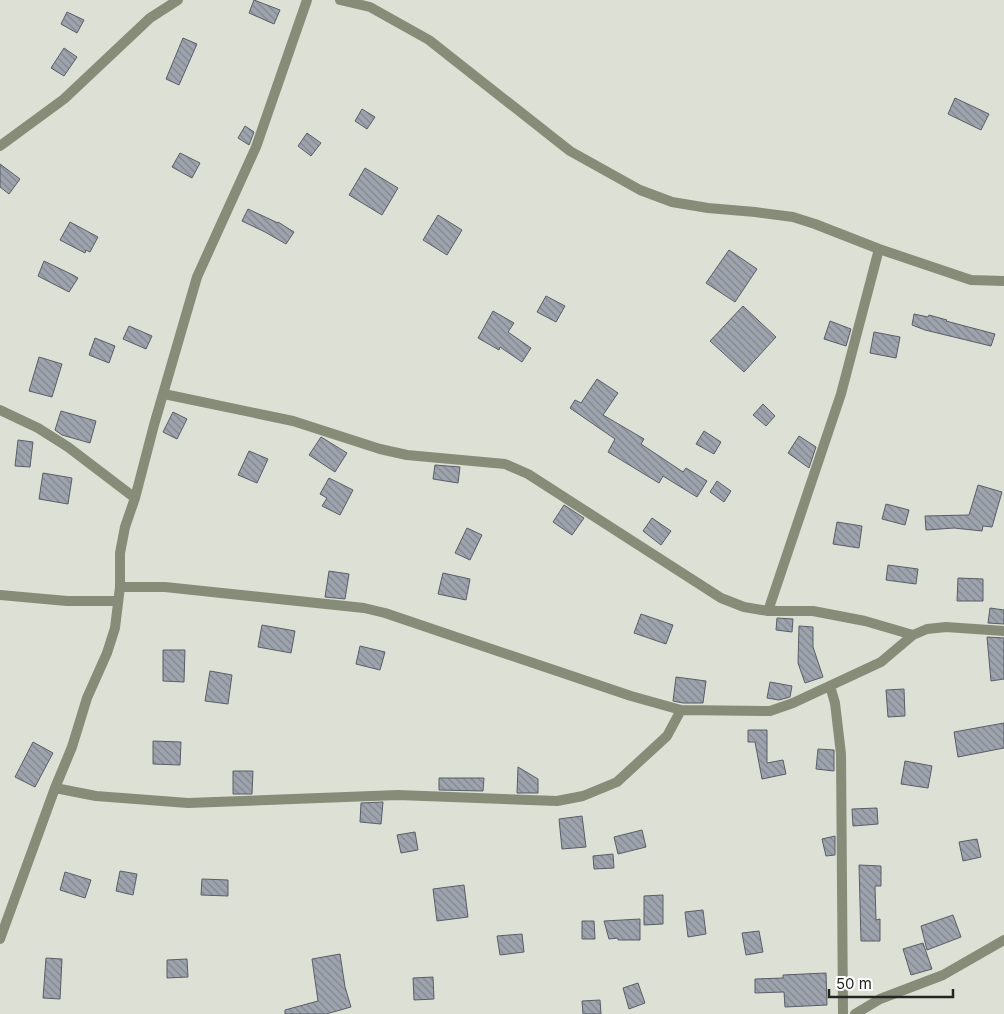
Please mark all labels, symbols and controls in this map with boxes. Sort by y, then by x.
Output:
scale bar [829,966,953,998]
text: 50 m [836,974,872,993]

